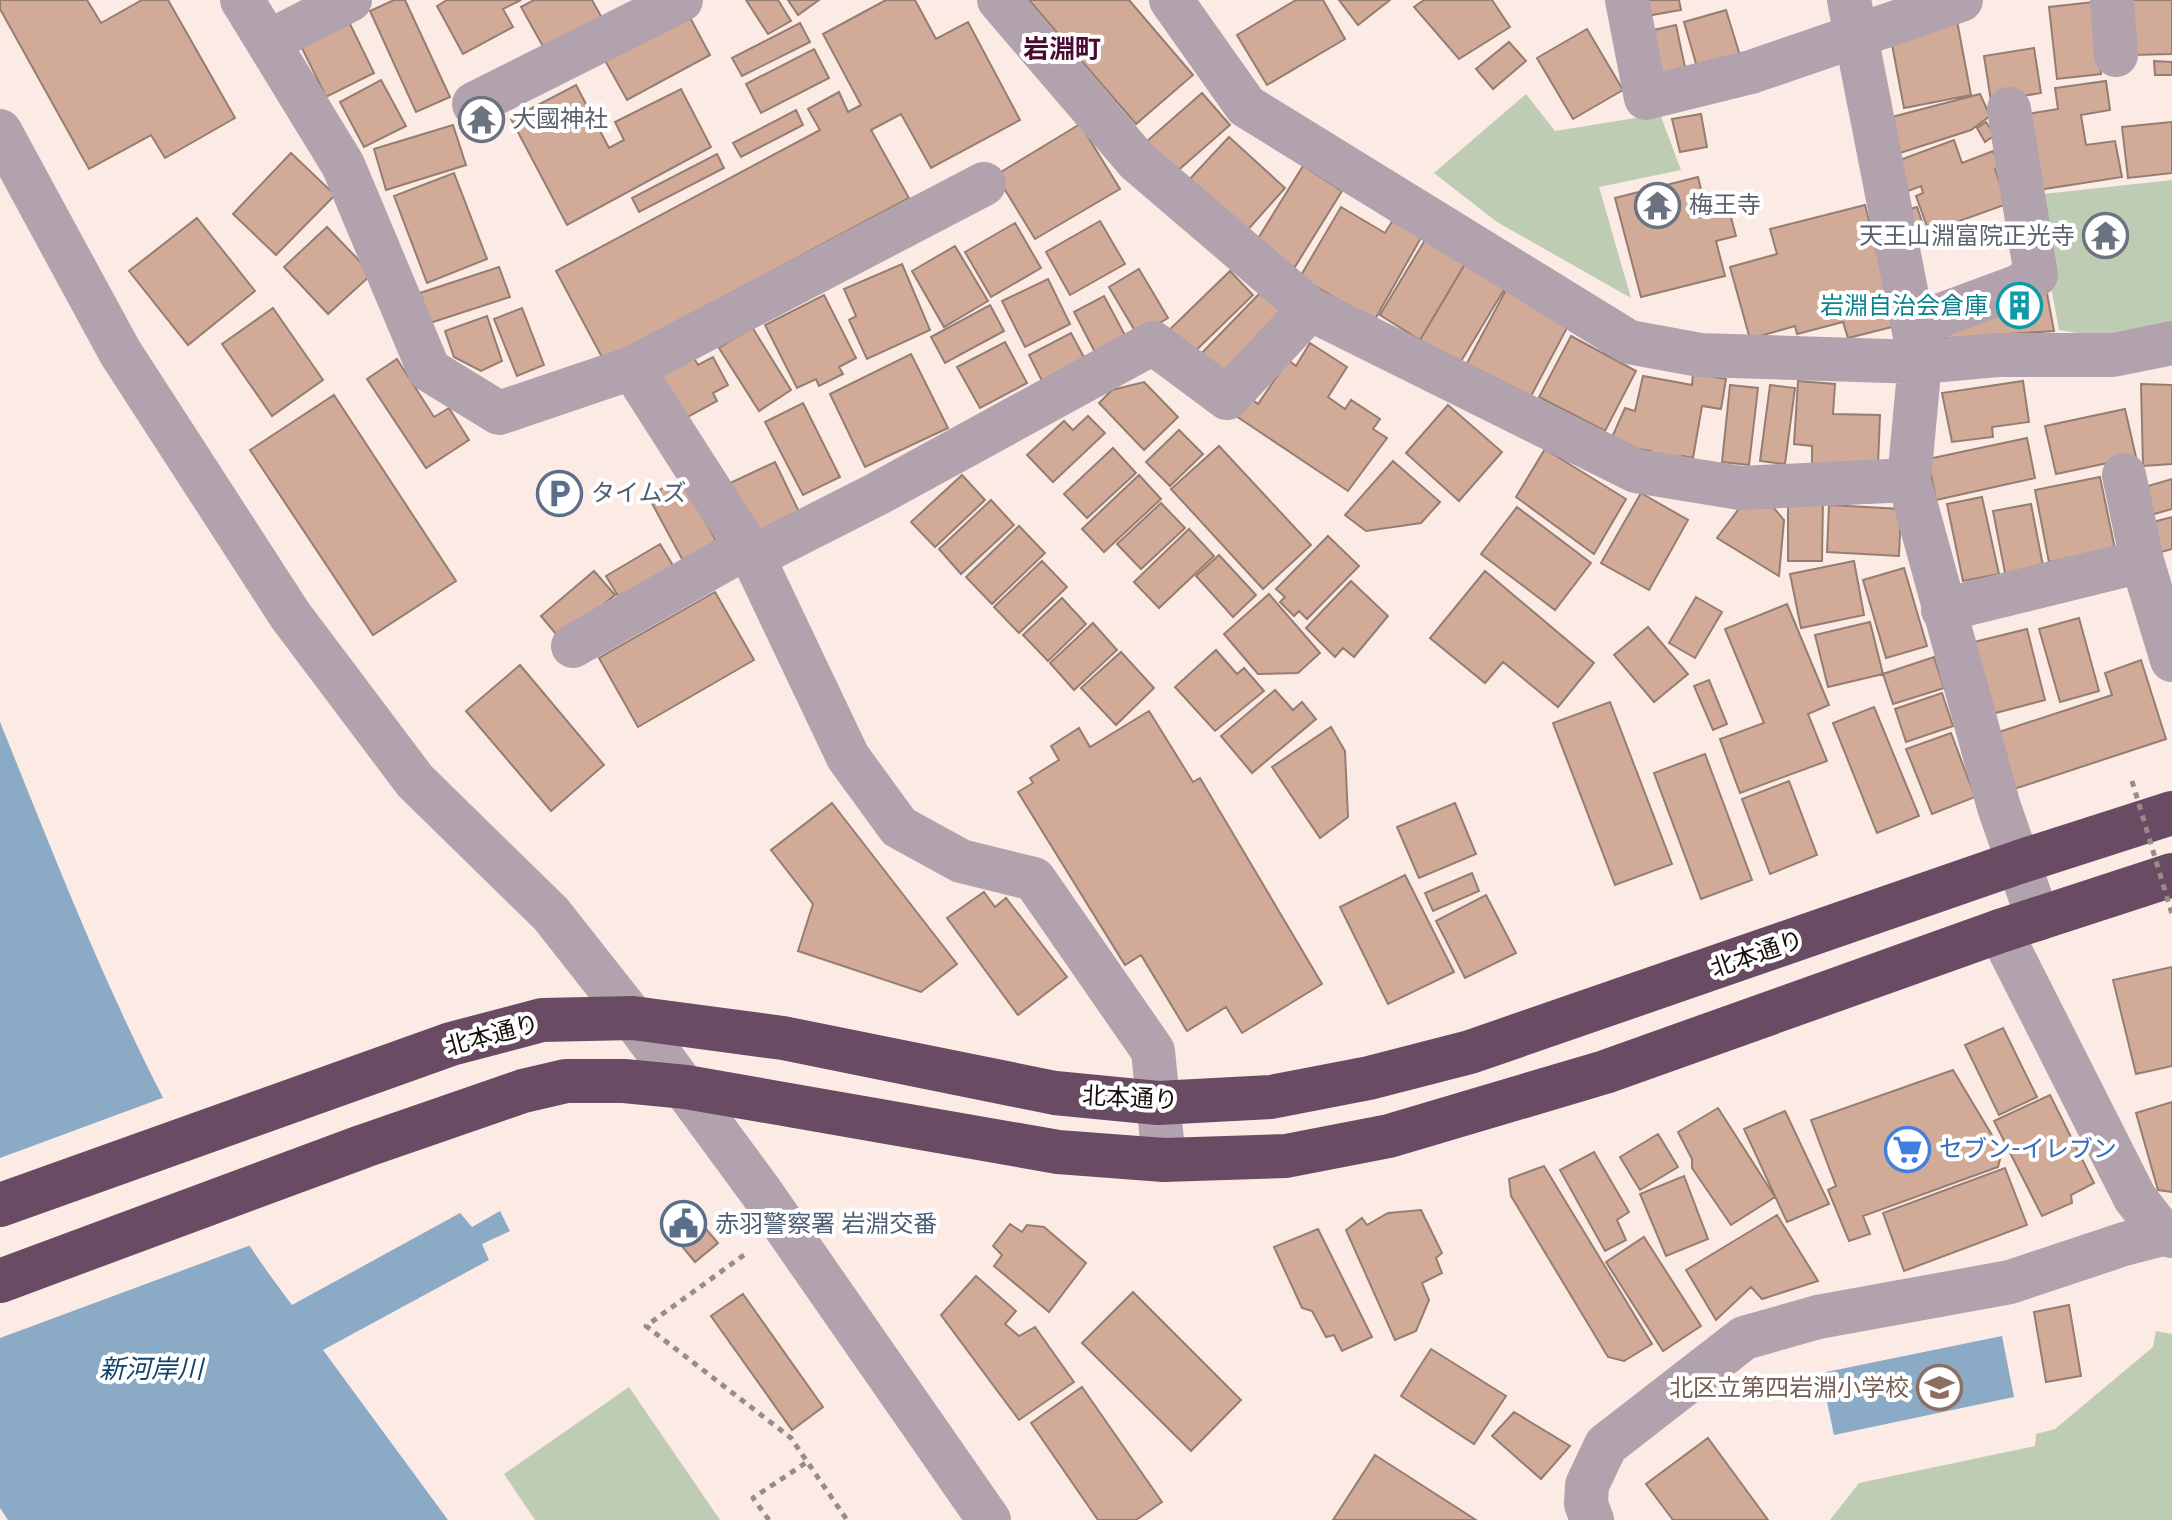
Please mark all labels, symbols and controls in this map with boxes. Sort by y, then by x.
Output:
district label: 岩淵町 [1023,34,1101,65]
temple icon: 大國神社 [457,95,505,143]
place label: 大國神社 [512,105,608,133]
temple icon: 梅王寺 [1634,181,1682,229]
place label: 梅王寺 [1689,191,1761,219]
temple icon: 天王山淵富院正光寺 [2082,212,2130,260]
place label: 天王山淵富院正光寺 [1859,222,2075,250]
building icon: 岩淵自治会倉庫 [1995,282,2043,330]
place label: 岩淵自治会倉庫 [1820,292,1988,320]
parking icon: タイムズ [536,469,584,517]
place label: タイムズ [591,479,687,507]
street label: 北本通り [1707,925,1807,983]
street label: 北本通り [442,1009,542,1061]
street label: 北本通り [1081,1082,1179,1114]
supermarket icon: セブン-イレブン [1884,1125,1932,1173]
place label: セブン-イレブン [1939,1135,2117,1163]
public building icon: 赤羽警察署 岩淵交番 [660,1200,708,1248]
place label: 赤羽警察署 岩淵交番 [715,1210,937,1238]
water label: 新河岸川 [99,1354,206,1385]
school or university icon: 北区立第四岩淵小学校 [1916,1364,1964,1412]
place label: 北区立第四岩淵小学校 [1669,1374,1909,1402]

